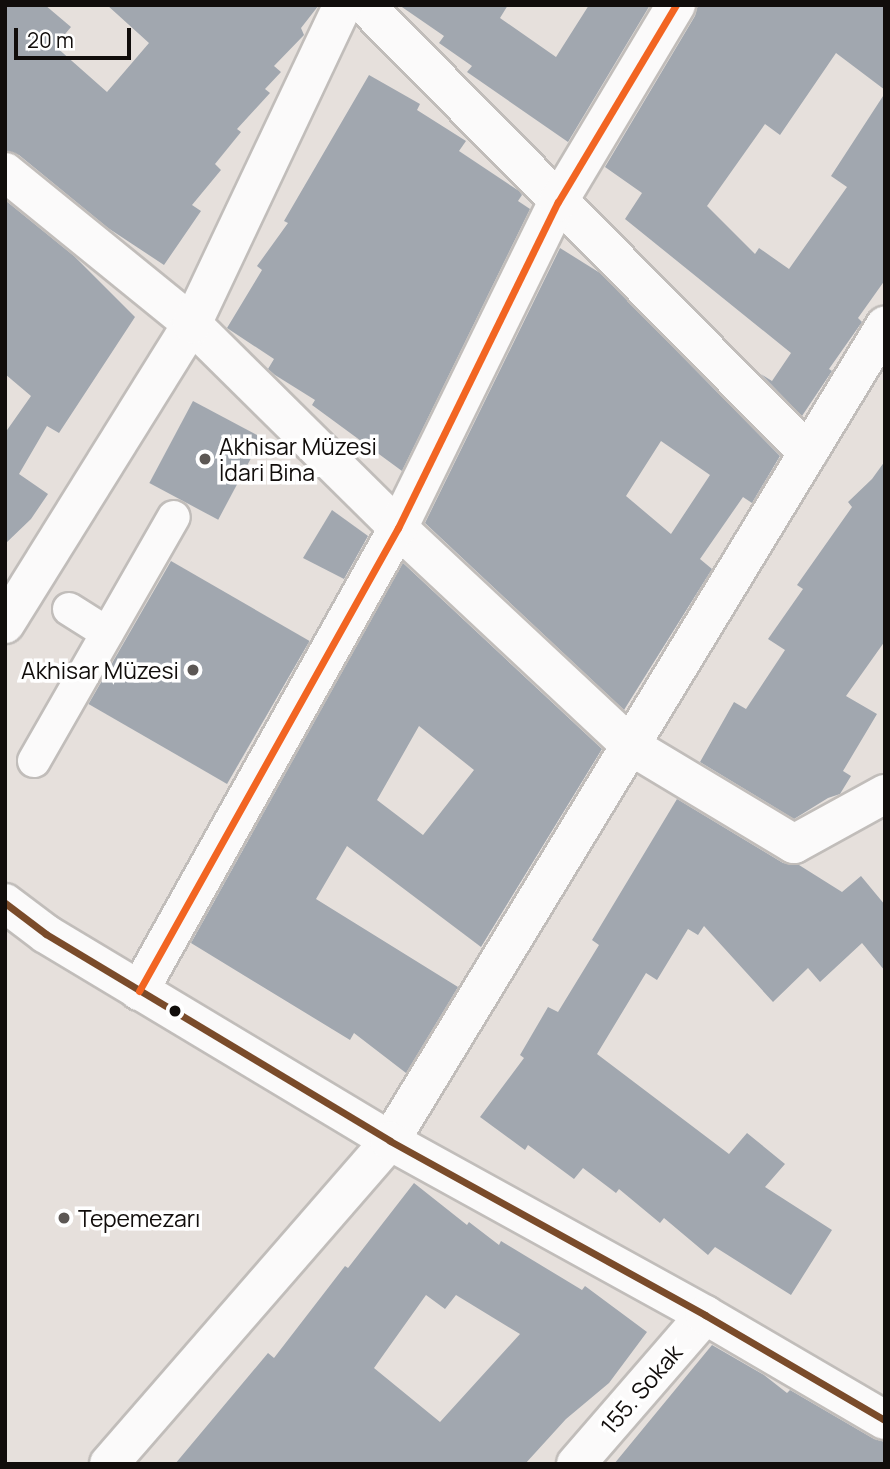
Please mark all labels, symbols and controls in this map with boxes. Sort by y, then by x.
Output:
scale bar [18,14,135,58]
text: 20 m [27,26,74,54]
place label: Akhisar Müzesi İdari Bina [219,432,377,486]
marker: Akhisar Müzesi İdari Bina [197,451,213,467]
place label: Akhisar Müzesi [21,656,179,684]
marker: Akhisar Müzesi [185,662,201,678]
unlabelled marker [168,1004,182,1018]
place label: Tepemezarı [78,1204,200,1232]
marker: Tepemezarı [56,1210,72,1226]
street label: 155. Sokak [595,1339,687,1439]

